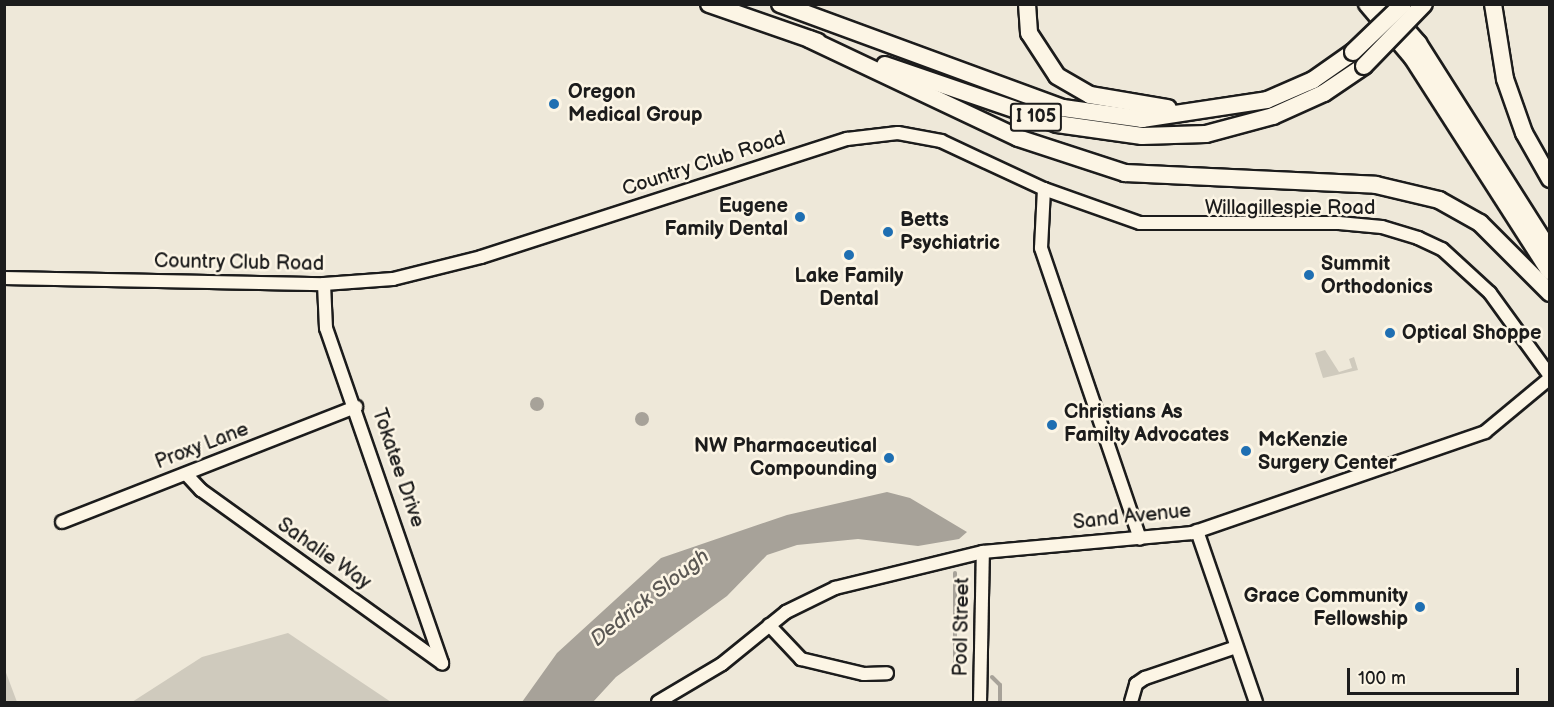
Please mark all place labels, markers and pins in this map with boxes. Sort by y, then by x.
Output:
place label: Oregon Medical Group [568,80,702,127]
marker: Oregon Medical Group [545,95,563,113]
place label: Eugene Family Dental [664,194,788,241]
place label: Betts Psychiatric [900,208,1000,255]
marker: Eugene Family Dental [793,210,807,224]
marker: Betts Psychiatric [881,225,895,239]
marker: Lake Family Dental [842,248,856,262]
place label: Summit Orthodonics [1321,252,1433,299]
place label: Lake Family Dental [795,264,903,311]
marker: Summit Orthodonics [1302,268,1316,282]
place label: Optical Shoppe [1402,321,1541,345]
marker: Optical Shoppe [1383,326,1397,340]
place label: Christians As Familty Advocates [1064,401,1230,448]
marker: Christians As Familty Advocates [1045,418,1059,432]
place label: McKenzie Surgery Center [1258,428,1397,475]
place label: NW Pharmaceutical Compounding [694,434,877,481]
marker: McKenzie Surgery Center [1239,444,1253,458]
marker: NW Pharmaceutical Compounding [882,451,896,465]
place label: Grace Community Fellowship [1244,584,1408,631]
marker: Grace Community Fellowship [1413,600,1427,614]

